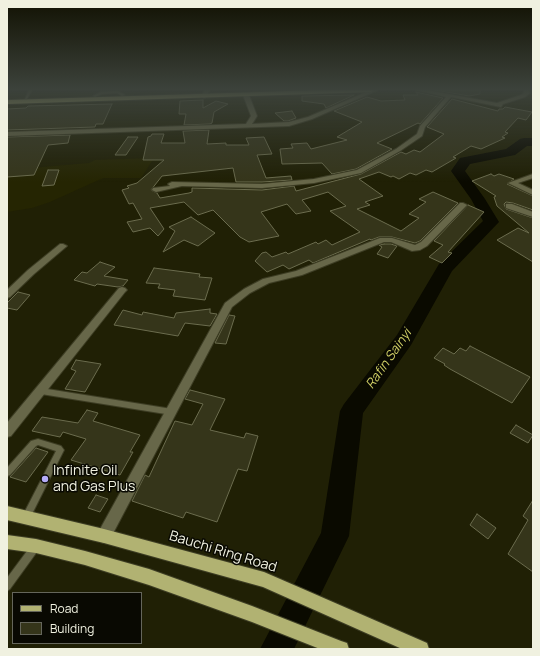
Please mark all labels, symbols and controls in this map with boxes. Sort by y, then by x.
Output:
water label: Rafin Sainyi [363,326,415,392]
place label: Infinite Oil and Gas Plus [53,463,135,496]
marker: Infinite Oil and Gas Plus [40,474,50,484]
street label: Bauchi Ring Road [167,528,279,576]
legend [12,592,142,644]
text: Road [50,600,78,617]
text: Building [50,620,94,637]

